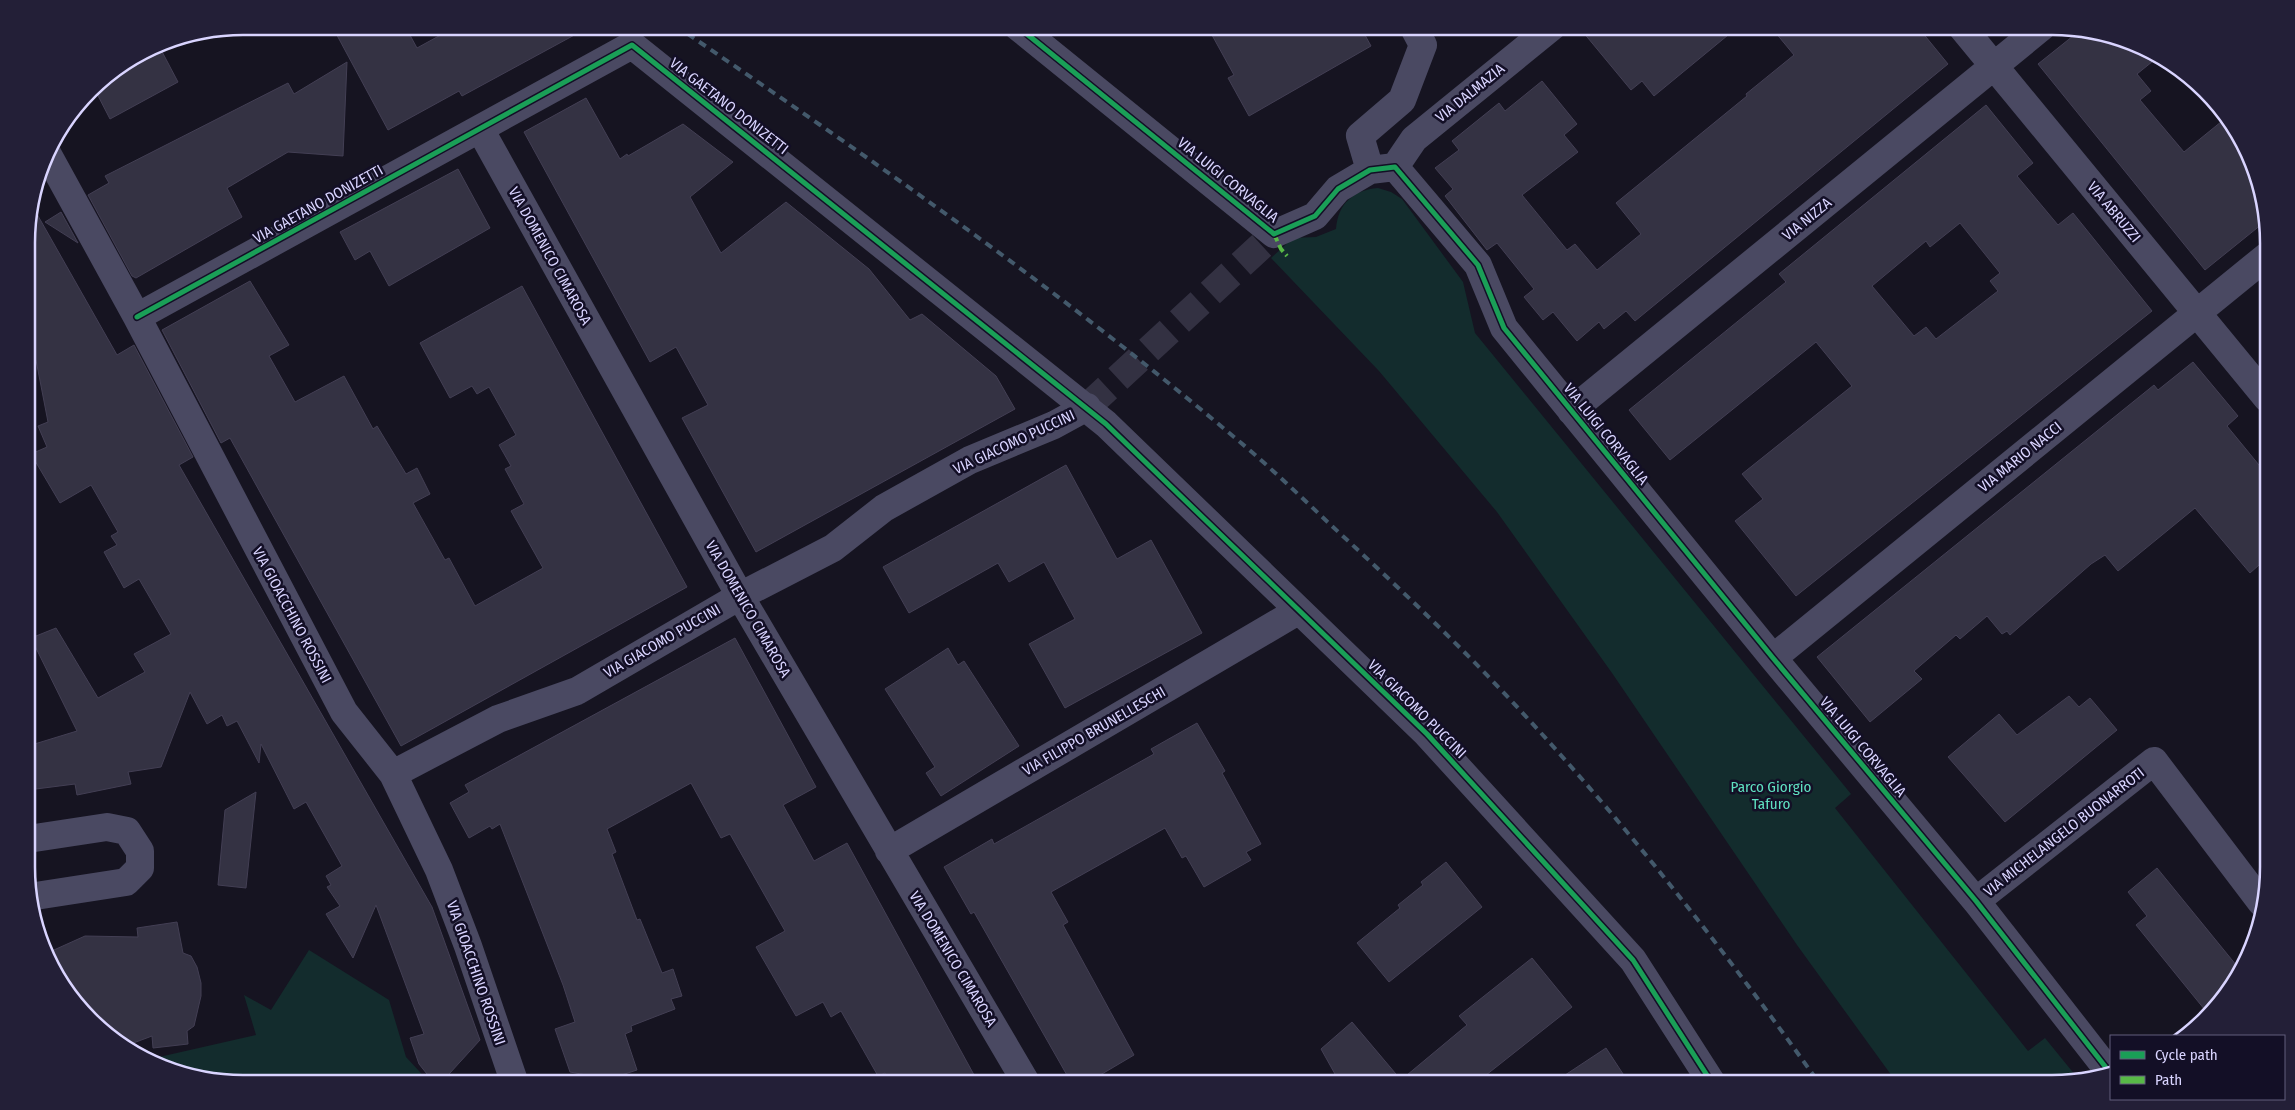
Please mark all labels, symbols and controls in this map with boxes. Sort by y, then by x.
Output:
street label: VIA GAETANO DONIZETTI [666,54,792,158]
street label: VIA DALMAZIA [1432,60,1508,126]
street label: VIA LUIGI CORVAGLIA [1174,134,1282,226]
street label: VIA GAETANO DONIZETTI [250,161,386,247]
street label: VIA ABRUZZI [2083,178,2145,246]
street label: VIA DOMENICO CIMAROSA [505,184,595,328]
street label: VIA NIZZA [1779,194,1835,244]
street label: VIA LUIGI CORVAGLIA [1560,380,1652,488]
street label: VIA GIACOMO PUCCINI [950,406,1078,478]
street label: VIA MARIO NACCI [1975,418,2065,496]
street label: VIA DOMENICO CIMAROSA [701,537,795,681]
street label: VIA GIOACCHINO ROSSINI [248,544,336,686]
street label: VIA GIACOMO PUCCINI [600,600,724,682]
street label: VIA GIACOMO PUCCINI [1364,656,1470,762]
street label: VIA FILIPPO BRUNELLESCHI [1019,683,1169,779]
street label: VIA LUIGI CORVAGLIA [1816,693,1910,801]
street label: VIA MICHELANGELO BUONARROTI [1980,764,2148,900]
park label: Parco Giorgio Tafuro [1731,778,1812,813]
street label: VIA DOMENICO CIMAROSA [905,888,1001,1030]
street label: VIA GIOACCHINO ROSSINI [443,898,509,1048]
legend [2110,1035,2285,1100]
text: Cycle path [2155,1046,2218,1064]
text: Path [2155,1071,2182,1089]

